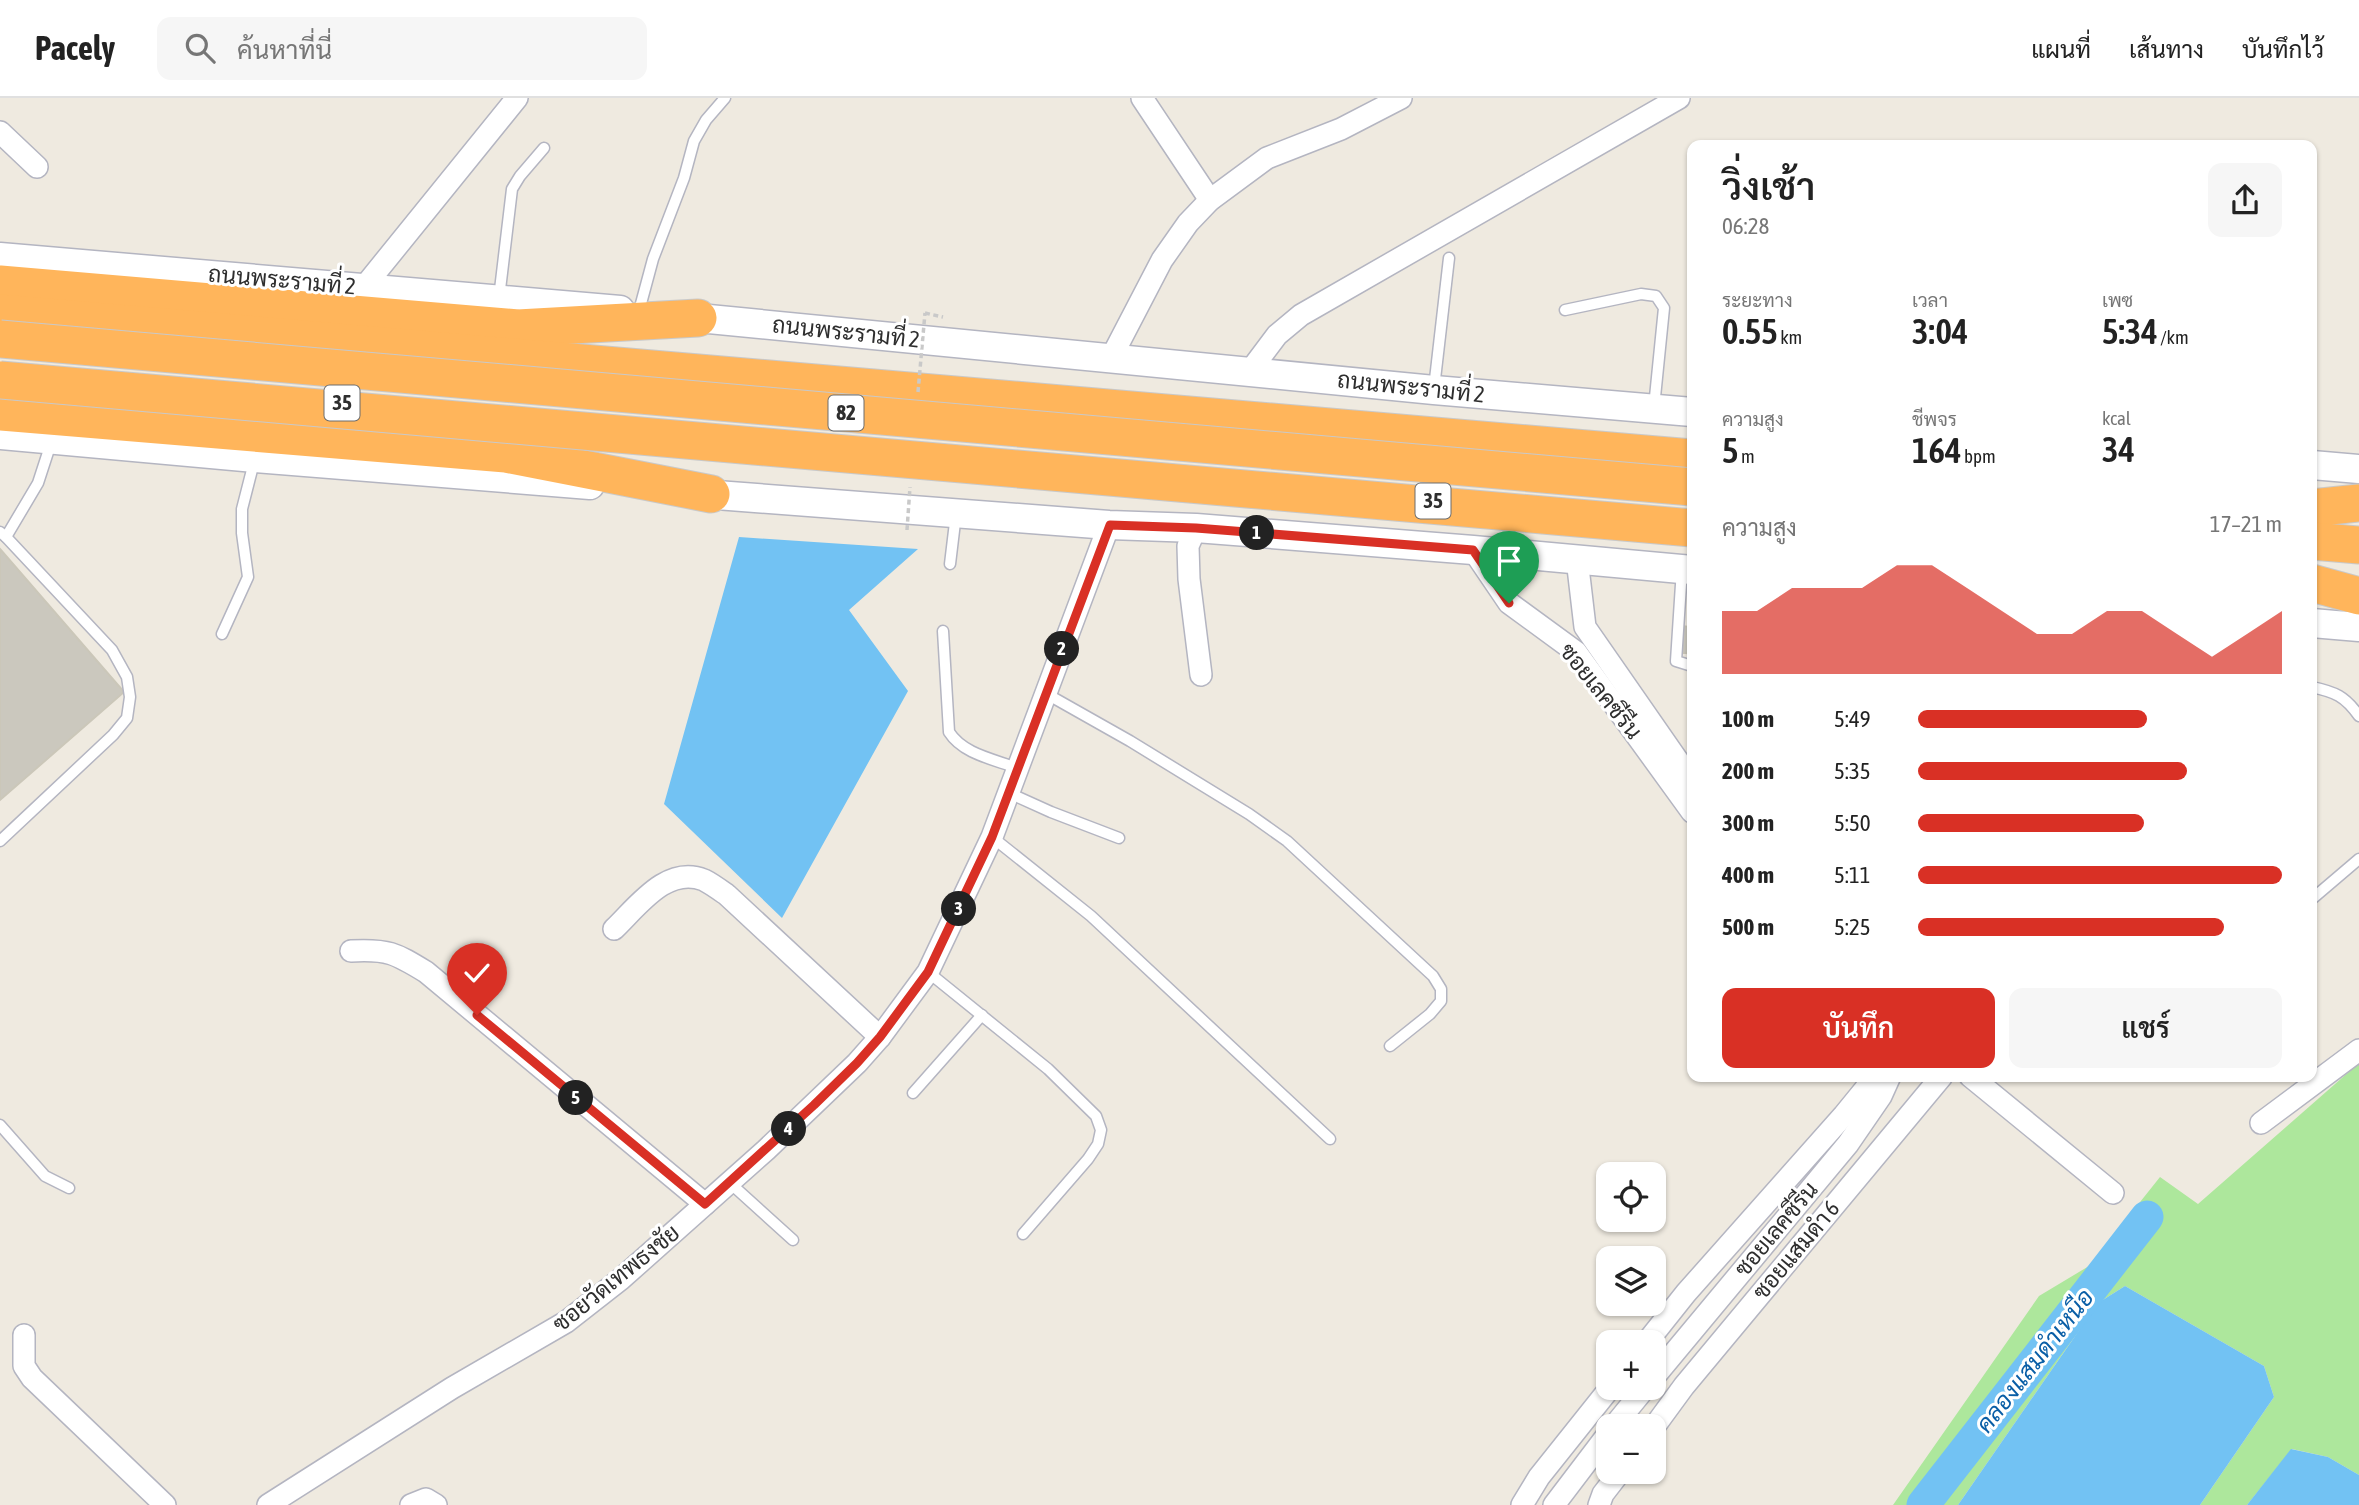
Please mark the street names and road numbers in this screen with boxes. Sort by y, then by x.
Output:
street label: ถนนพระรามที่ 2 [207,253,358,299]
street label: ถนนพระรามที่ 2 [771,303,922,353]
street label: ถนนพระรามที่ 2 [1336,358,1487,408]
road number: 35 [324,386,360,420]
road number: 82 [828,396,864,430]
road number: 35 [1416,484,1450,518]
street label: ซอยเลคซีรีน [1555,637,1649,744]
street label: ซอยเลคซีรีน [1728,1175,1823,1281]
street label: ซอยแสมดำ 6 [1747,1195,1845,1304]
street label: ซอยวัดเทพธงชัย [547,1218,684,1337]

